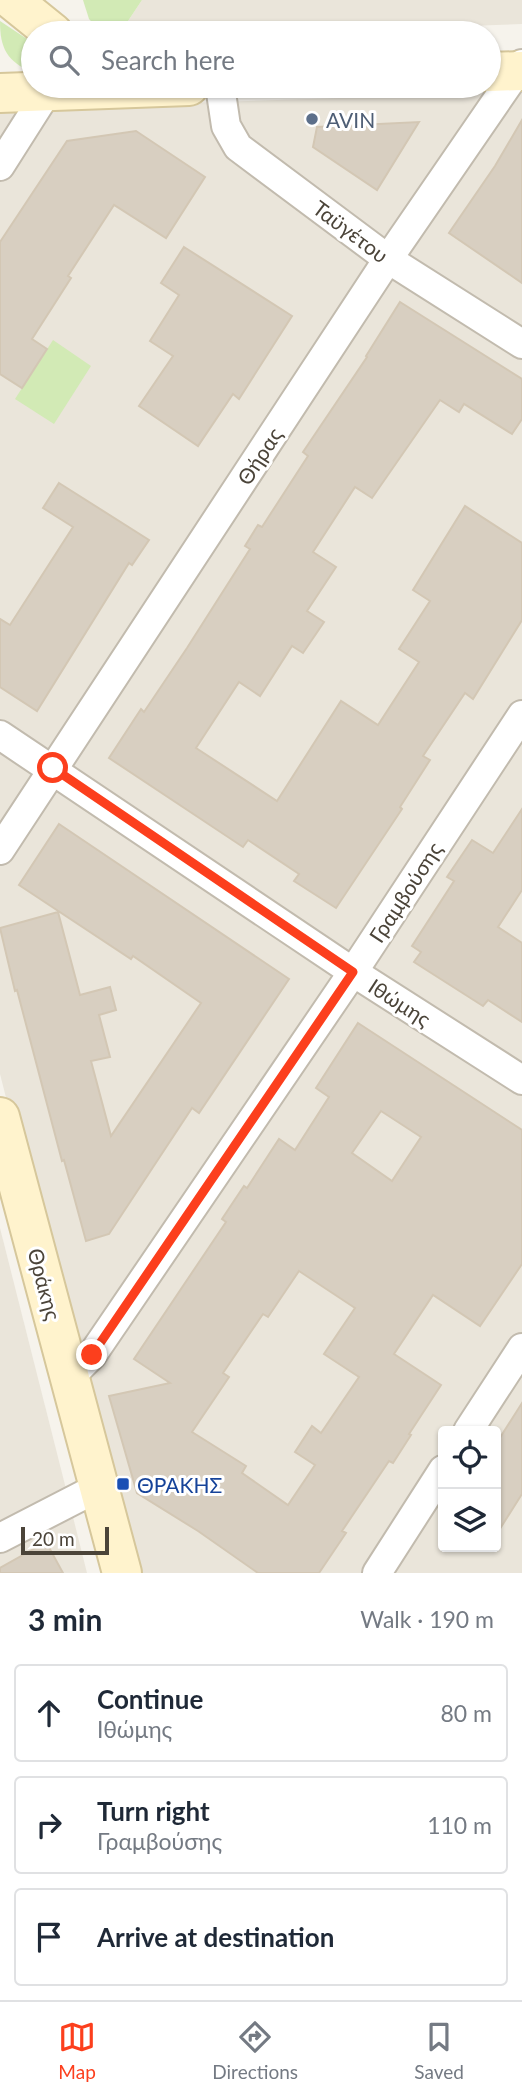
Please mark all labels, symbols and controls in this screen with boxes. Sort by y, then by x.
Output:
search box [21,21,501,98]
icon: search [45,41,83,79]
text: Search here [101,44,235,76]
place label: AVIN [326,107,375,132]
marker: AVIN [304,111,320,127]
street label: Ταϋγέτου [309,195,393,267]
street label: Θήρας [231,423,287,489]
route start [37,752,68,783]
street label: Γραμβούσης [363,837,447,947]
street label: Ιθώμης [364,973,436,1031]
street label: Θράκης [23,1245,67,1323]
route end [76,1339,107,1370]
map controls [438,1426,501,1552]
button: locate [438,1426,501,1489]
place label: ΘΡΑΚΗΣ [137,1472,222,1497]
marker: ΘΡΑΚΗΣ [115,1476,131,1492]
button: layers [438,1489,501,1552]
scale bar [21,1524,108,1556]
text: 20 m [32,1527,75,1550]
text: 3 min [28,1601,102,1637]
text: Walk · 190 m [360,1605,494,1633]
text: Continue [97,1683,203,1715]
icon: ahead [30,1694,68,1732]
text: 80 m [441,1699,492,1727]
text: Ιθώμης [97,1715,172,1743]
text: Turn right [97,1795,210,1827]
icon: right [30,1806,68,1844]
text: 110 m [427,1811,492,1839]
text: Γραμβούσης [97,1827,222,1855]
icon: arrive [30,1918,68,1956]
text: Arrive at destination [97,1921,334,1953]
tab: Map [58,2018,96,2083]
tab: Directions [212,2018,298,2083]
tab: Saved [414,2018,464,2083]

